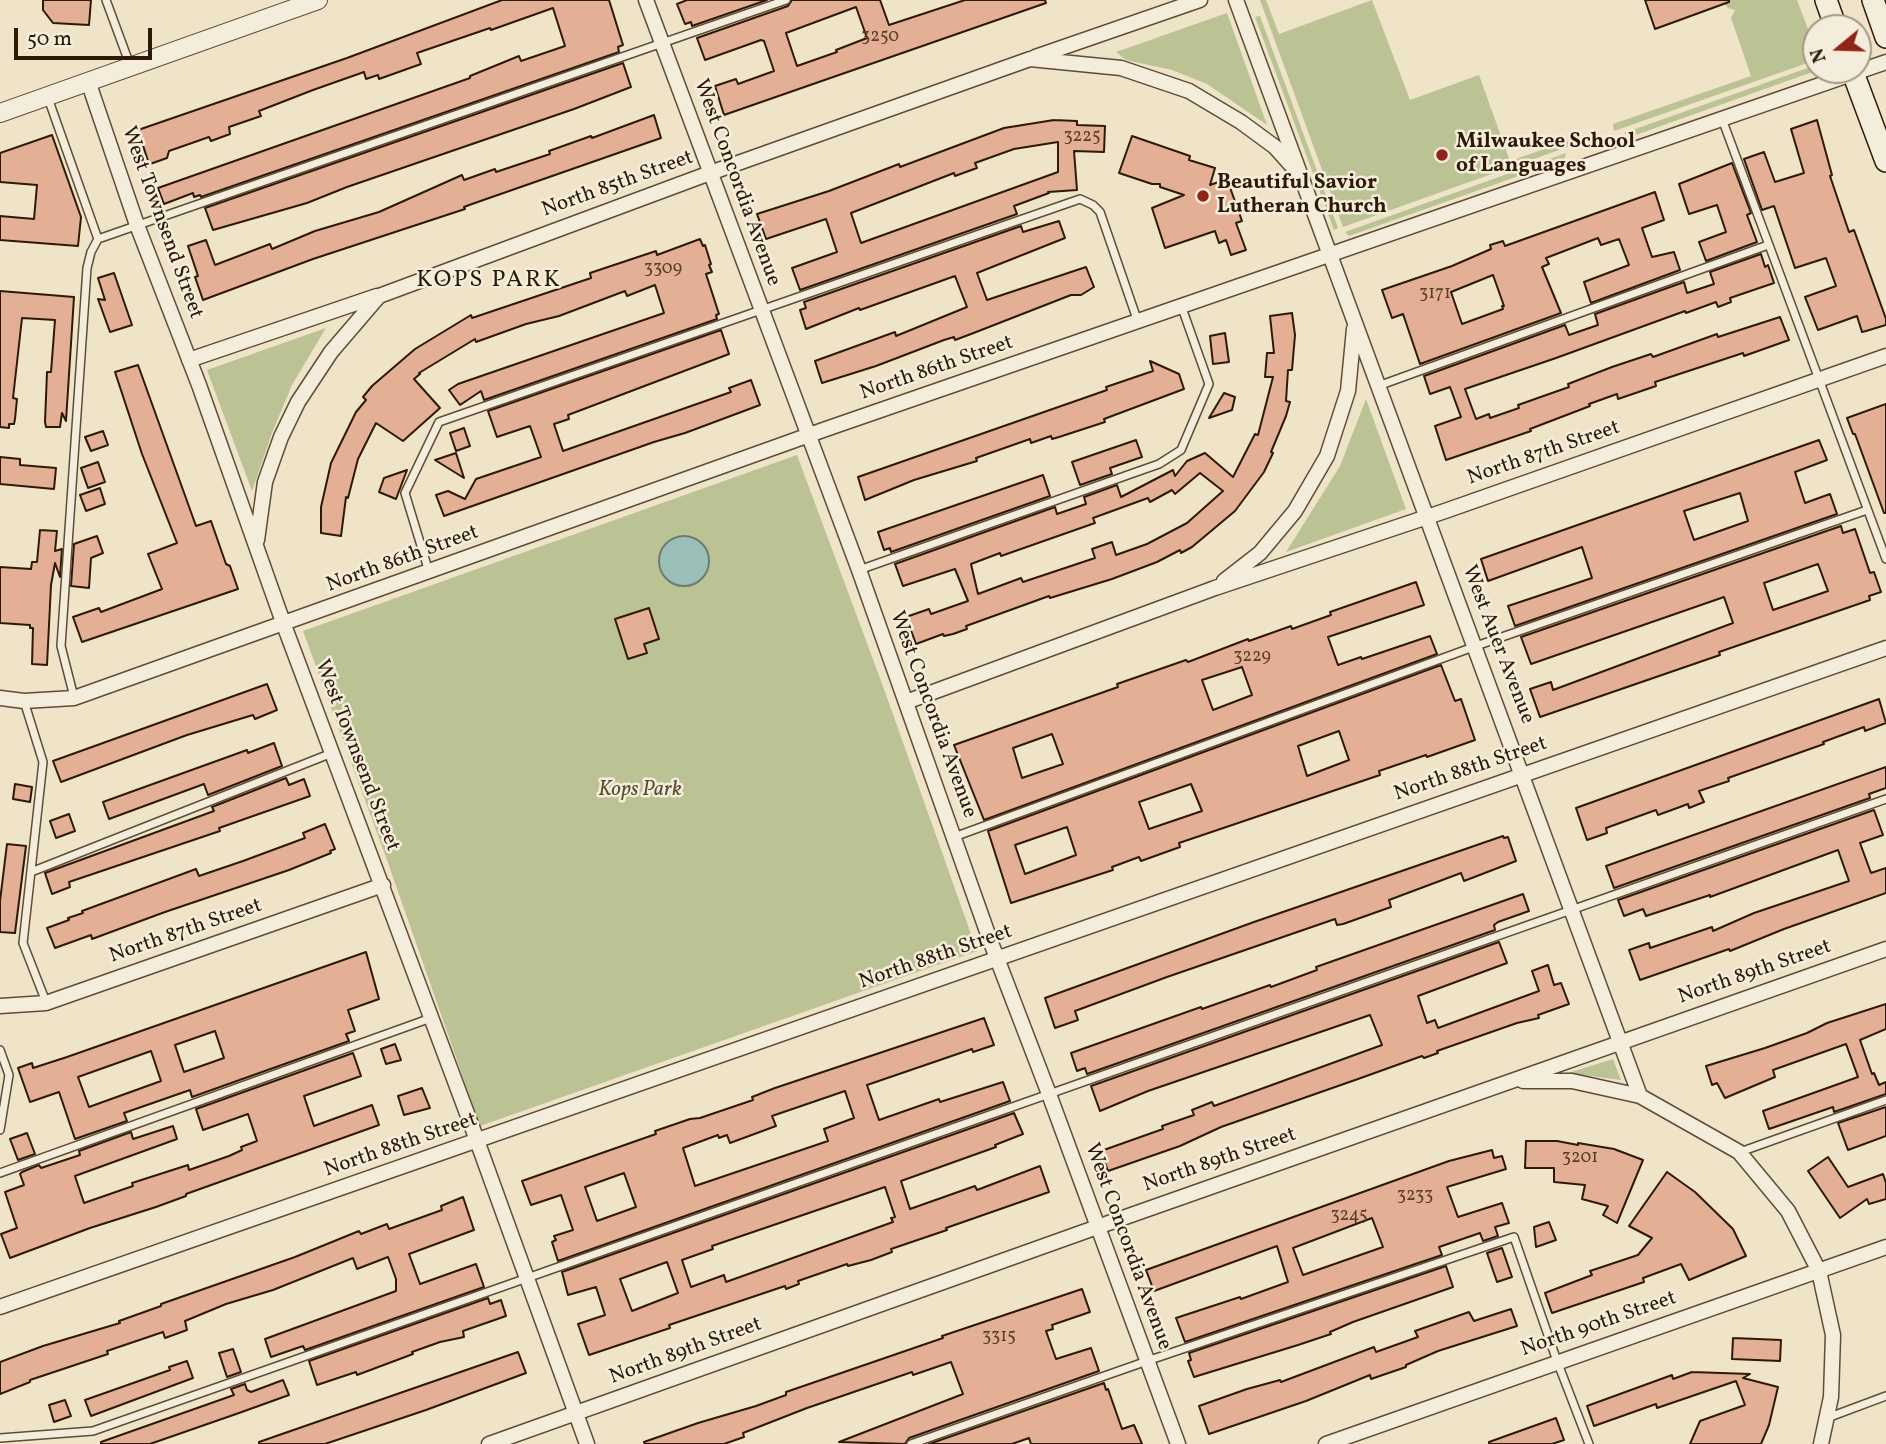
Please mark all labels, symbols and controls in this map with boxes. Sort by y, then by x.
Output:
scale bar [18,14,156,58]
north arrow [1802,14,1872,84]
text: 50 m [27,25,72,54]
house number: 3250 [861,27,899,49]
text: N [1805,44,1834,66]
street label: West Concordia Avenue [687,76,785,290]
street label: West Townsend Street [114,123,208,323]
house number: 3225 [1063,127,1101,149]
place label: Milwaukee School of Languages [1456,130,1635,180]
street label: North 85th Street [539,146,697,224]
marker: Milwaukee School of Languages [1434,147,1450,163]
place label: Beautiful Savior Lutheran Church [1217,171,1387,221]
marker: Beautiful Savior Lutheran Church [1195,188,1211,204]
house number: 3309 [644,259,682,281]
district label: KOPS PARK [417,268,561,296]
house number: 3171 [1419,284,1451,306]
street label: North 86th Street [857,331,1017,407]
street label: North 87th Street [1464,416,1624,492]
street label: North 86th Street [323,521,483,599]
street label: West Auer Avenue [1455,562,1539,728]
street label: West Concordia Avenue [883,608,981,822]
house number: 3229 [1233,647,1271,669]
street label: West Townsend Street [308,657,404,855]
street label: North 88th Street [1391,732,1551,808]
park label: Kops Park [598,778,682,804]
street label: North 87th Street [106,894,266,970]
street label: North 88th Street [856,920,1016,996]
street label: North 89th Street [1675,935,1835,1011]
street label: North 88th Street [321,1108,481,1184]
street label: North 89th Street [1140,1123,1300,1199]
street label: West Concordia Avenue [1078,1140,1176,1354]
house number: 3201 [1562,1148,1598,1170]
house number: 3233 [1397,1186,1433,1208]
house number: 3245 [1330,1206,1368,1228]
street label: North 90th Street [1518,1287,1680,1363]
street label: North 89th Street [606,1313,766,1391]
house number: 3315 [982,1327,1016,1349]

